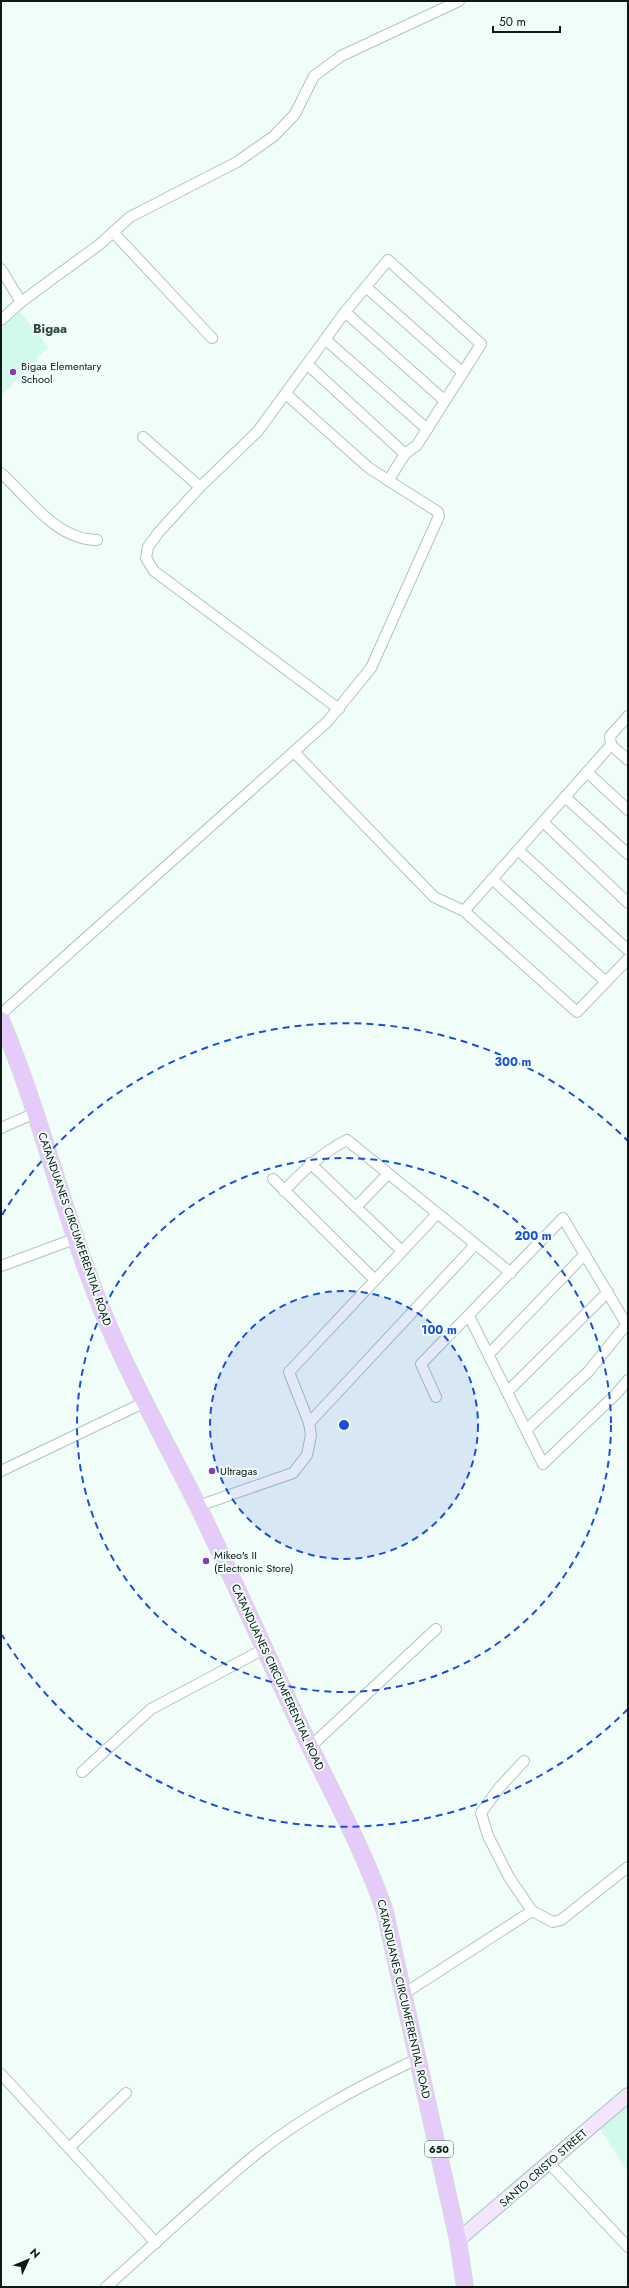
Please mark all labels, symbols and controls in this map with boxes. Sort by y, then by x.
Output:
scale bar [493,8,560,34]
text: 50 m [499,13,526,31]
district label: Bigaa [33,319,67,338]
place label: Bigaa Elementary School [21,358,101,387]
marker: Bigaa Elementary School [8,367,18,377]
text: 300 m [495,1053,532,1071]
street label: CATANDUANES CIRCUMFERENTIAL ROAD [34,1130,116,1328]
text: 200 m [514,1227,552,1245]
text: 100 m [421,1321,457,1339]
centre of rings [337,1418,351,1432]
place label: Ultragas [220,1463,258,1479]
marker: Ultragas [207,1466,217,1476]
place label: Mikeo's II (Electronic Store) [214,1547,294,1576]
marker: Mikeo's II (Electronic Store) [201,1556,211,1566]
street label: CATANDUANES CIRCUMFERENTIAL ROAD [228,1581,329,1773]
street label: CATANDUANES CIRCUMFERENTIAL ROAD [373,1898,435,2101]
street label: SANTO CRISTO STREET [496,2125,590,2211]
road number: 650 [425,2141,453,2157]
north arrow [8,2240,48,2280]
text: N [26,2244,44,2262]

